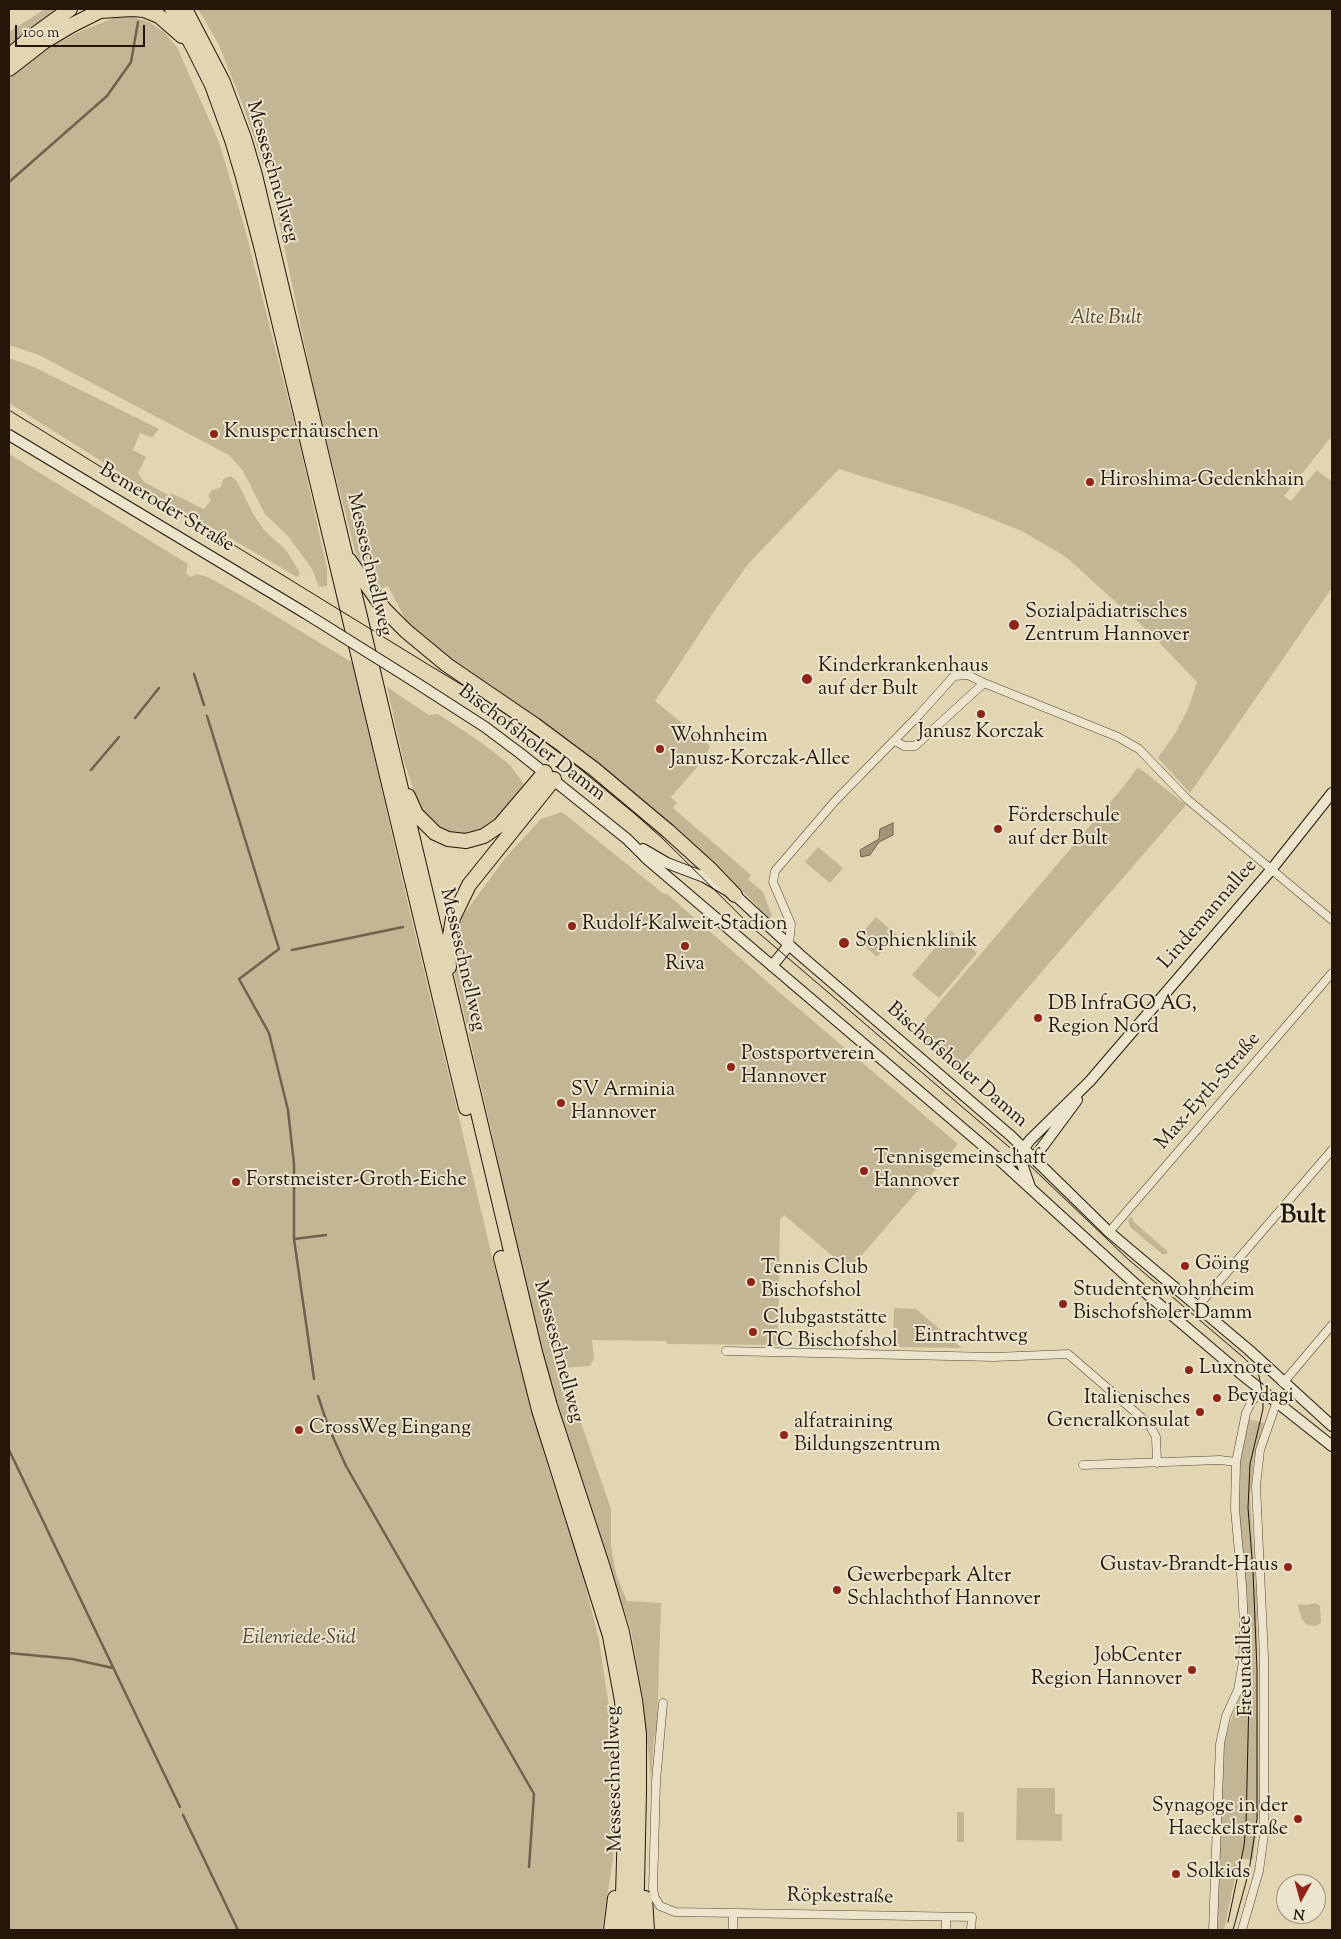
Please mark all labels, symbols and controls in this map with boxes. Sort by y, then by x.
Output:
scale bar [18,15,148,47]
text: 100 m [23,23,59,44]
street label: Messeschnellweg [239,98,303,246]
park label: Alte Bult [1070,308,1142,332]
place label: Knusperhäuschen [224,422,379,446]
marker: Knusperhäuschen [208,428,220,440]
street label: Bemeroder Straße [94,459,238,559]
place label: Hiroshima-Gedenkhain [1100,470,1305,494]
marker: Hiroshima-Gedenkhain [1084,476,1096,488]
street label: Messeschnellweg [340,491,396,639]
place label: Sozialpädiatrisches Zentrum Hannover [1025,602,1189,649]
marker: Sozialpädiatrisches Zentrum Hannover [1007,618,1021,632]
place label: Kinderkrankenhaus auf der Bult [818,656,988,703]
marker: Kinderkrankenhaus auf der Bult [800,672,814,686]
street label: Bischofsholer Damm [452,680,610,808]
marker: Janusz Korczak [975,708,987,720]
place label: Janusz Korczak [918,722,1044,746]
place label: Wohnheim Janusz-Korczak-Allee [670,726,850,773]
marker: Wohnheim Janusz-Korczak-Allee [654,743,666,755]
place label: Förderschule auf der Bult [1008,806,1120,853]
marker: Förderschule auf der Bult [992,823,1004,835]
street label: Lindemannallee [1155,855,1263,975]
street label: Messeschnellweg [433,886,489,1034]
place label: Rudolf-Kalweit-Stadion [582,914,787,938]
marker: Rudolf-Kalweit-Stadion [566,920,578,932]
place label: Sophienklinik [855,931,978,955]
marker: Sophienklinik [837,936,851,950]
marker: Riva [679,940,691,952]
place label: Riva [665,954,705,978]
place label: DB InfraGO AG, Region Nord [1048,994,1197,1041]
street label: Bischofsholer Damm [880,998,1032,1134]
marker: DB InfraGO AG, Region Nord [1032,1012,1044,1024]
street label: Max-Eyth-Straße [1151,1028,1267,1156]
place label: Postsportverein Hannover [741,1044,875,1091]
marker: Postsportverein Hannover [725,1061,737,1073]
place label: SV Arminia Hannover [571,1080,675,1127]
marker: SV Arminia Hannover [555,1097,567,1109]
place label: Tennisgemeinschaft Hannover [874,1148,1046,1195]
marker: Tennisgemeinschaft Hannover [858,1165,870,1177]
place label: Forstmeister-Groth-Eiche [246,1170,467,1194]
marker: Forstmeister-Groth-Eiche [230,1176,242,1188]
district label: Bult [1280,1203,1326,1233]
place label: Göing [1195,1254,1249,1278]
place label: Tennis Club Bischofshol [761,1258,868,1305]
marker: Göing [1179,1260,1191,1272]
marker: Tennis Club Bischofshol [745,1276,757,1288]
street label: Messeschnellweg [526,1278,588,1426]
place label: Studentenwohnheim Bischofsholer Damm [1073,1280,1255,1327]
marker: Studentenwohnheim Bischofsholer Damm [1057,1298,1069,1310]
place label: Clubgaststätte TC Bischofshol [763,1308,898,1355]
marker: Clubgaststätte TC Bischofshol [747,1326,759,1338]
street label: Eintrachtweg [914,1326,1028,1350]
place label: Luxnote [1199,1358,1272,1382]
marker: Luxnote [1183,1364,1195,1376]
place label: Beydagi [1227,1386,1294,1410]
place label: Italienisches Generalkonsulat [1047,1388,1190,1435]
marker: Beydagi [1211,1392,1223,1404]
marker: Italienisches Generalkonsulat [1194,1406,1206,1418]
place label: alfatraining Bildungszentrum [794,1412,940,1459]
place label: CrossWeg Eingang [309,1418,471,1442]
marker: CrossWeg Eingang [293,1424,305,1436]
marker: alfatraining Bildungszentrum [778,1429,790,1441]
place label: Gustav-Brandt-Haus [1100,1555,1278,1579]
marker: Gustav-Brandt-Haus [1282,1561,1294,1573]
place label: Gewerbepark Alter Schlachthof Hannover [847,1566,1041,1613]
marker: Gewerbepark Alter Schlachthof Hannover [831,1584,843,1596]
street label: Freundallee [1234,1615,1260,1717]
park label: Eilenriede-Süd [242,1628,356,1652]
place label: JobCenter Region Hannover [1031,1646,1182,1693]
marker: JobCenter Region Hannover [1186,1664,1198,1676]
street label: Messeschnellweg [603,1706,629,1852]
place label: Synagoge in der Haeckelstraße [1152,1796,1288,1843]
marker: Synagoge in der Haeckelstraße [1292,1813,1304,1825]
place label: Solkids [1186,1862,1250,1886]
marker: Solkids [1170,1868,1182,1880]
north arrow [1276,1874,1326,1924]
street label: Röpkestraße [786,1885,894,1911]
text: N [1293,1902,1306,1924]

